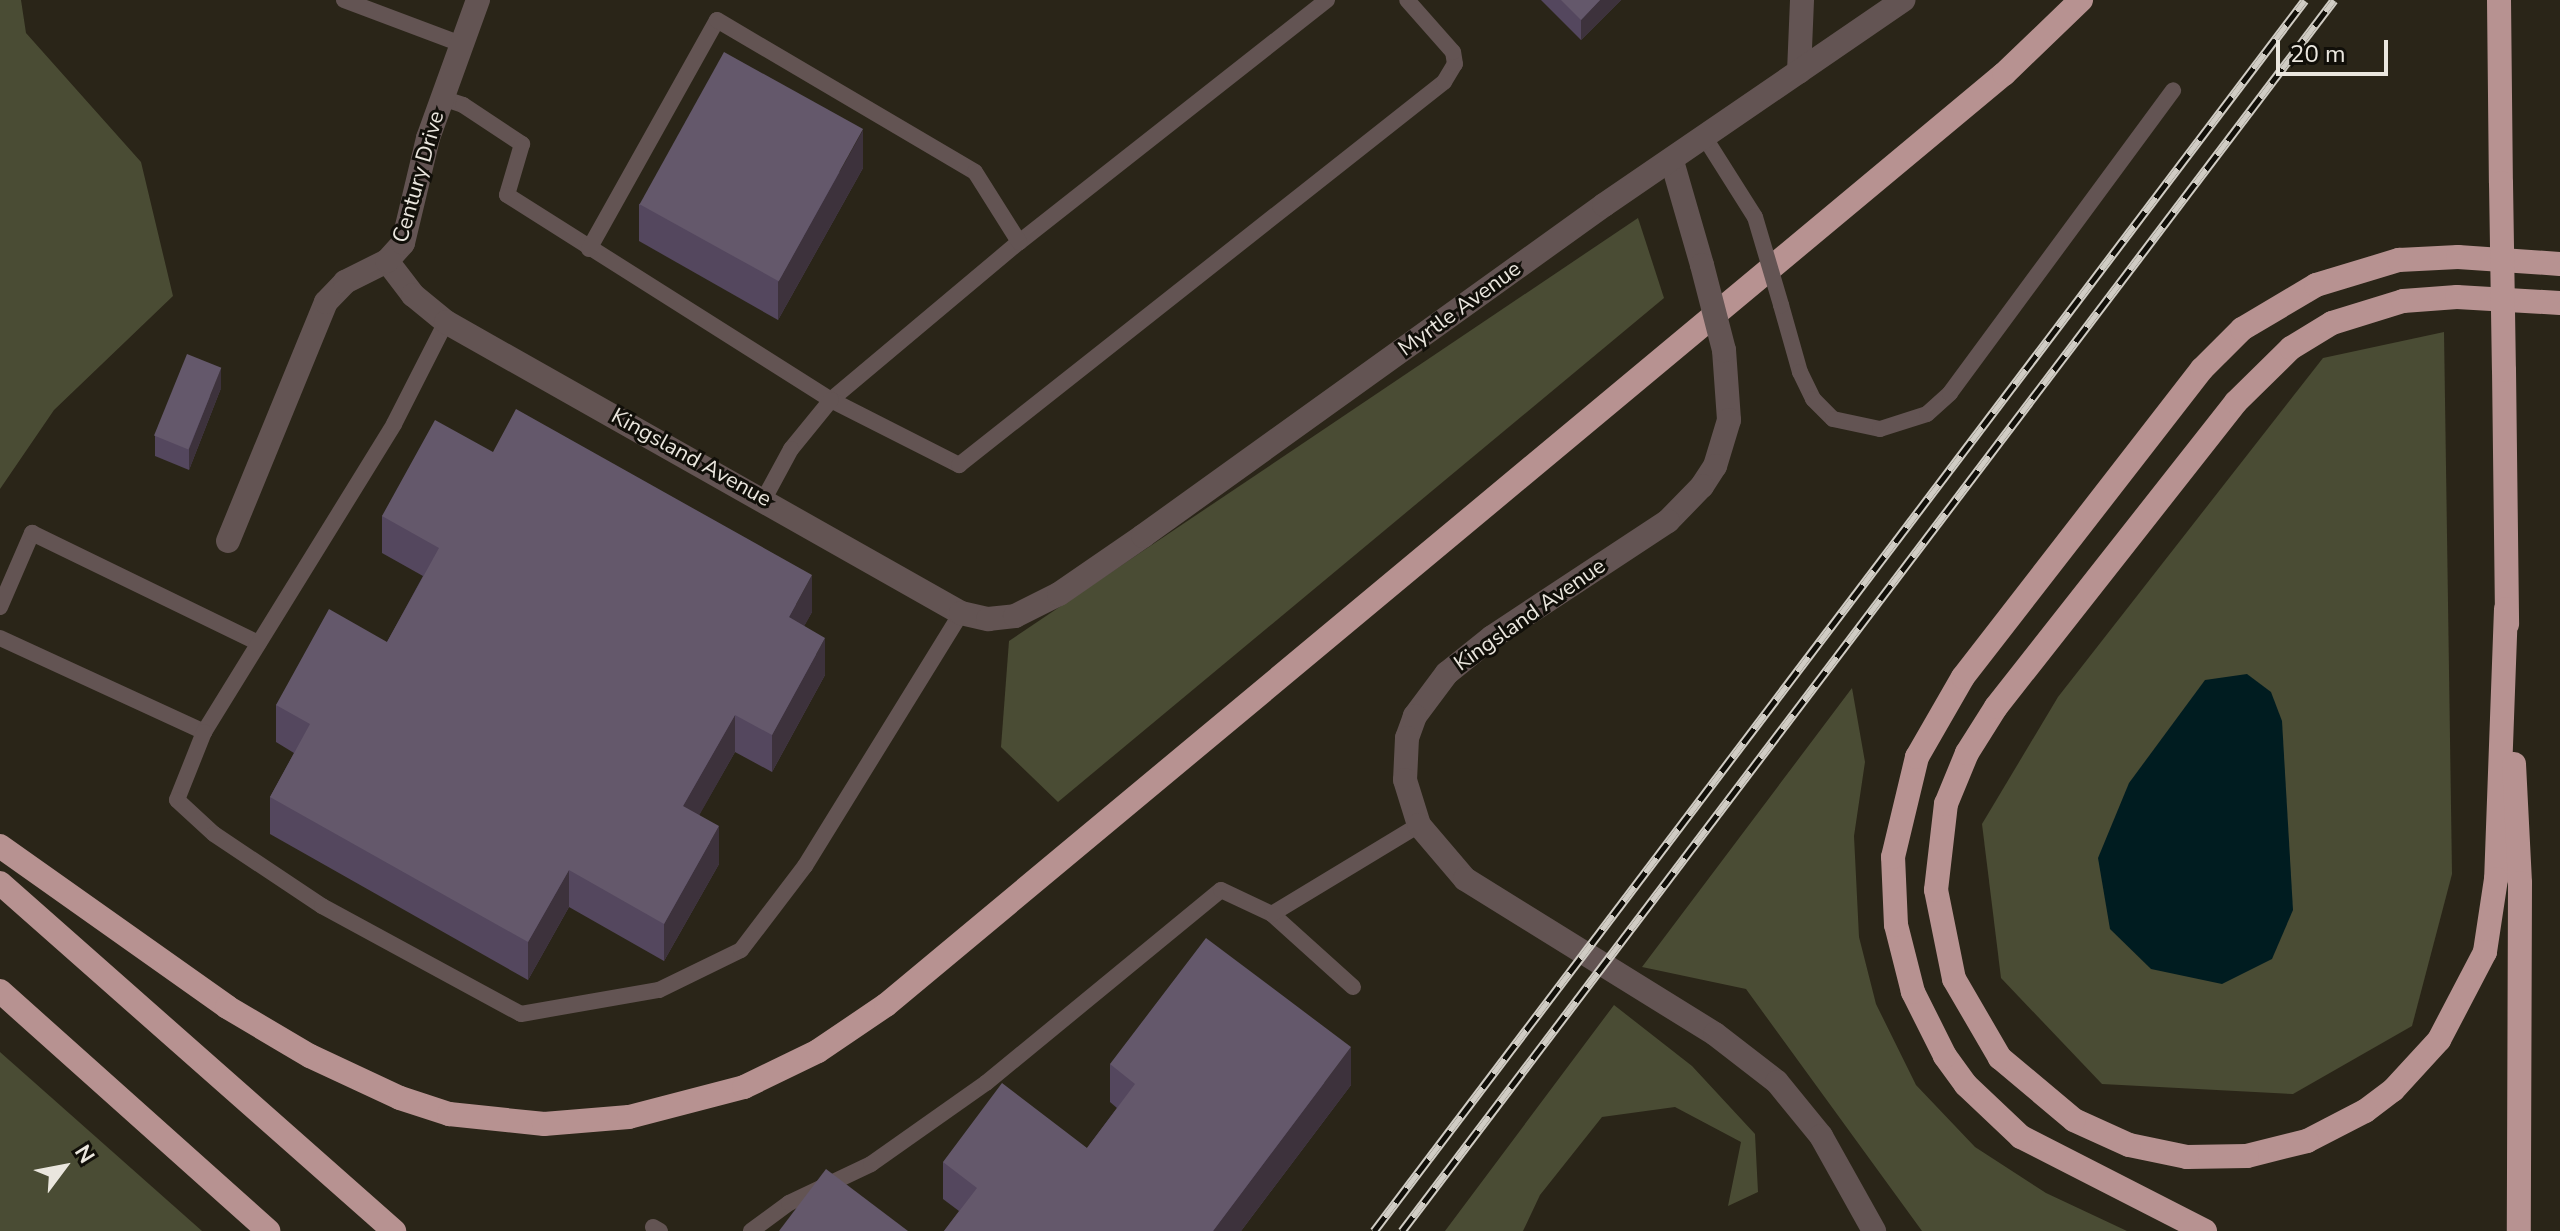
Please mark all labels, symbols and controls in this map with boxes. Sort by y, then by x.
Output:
scale bar [2280,24,2392,74]
text: 20 m [2290,38,2346,70]
street label: Century Drive [388,108,450,246]
street label: Myrtle Avenue [1394,256,1526,362]
street label: Kingsland Avenue [606,403,776,513]
street label: Kingsland Avenue [1449,553,1611,677]
north arrow [24,1127,104,1207]
text: N [67,1139,101,1169]

